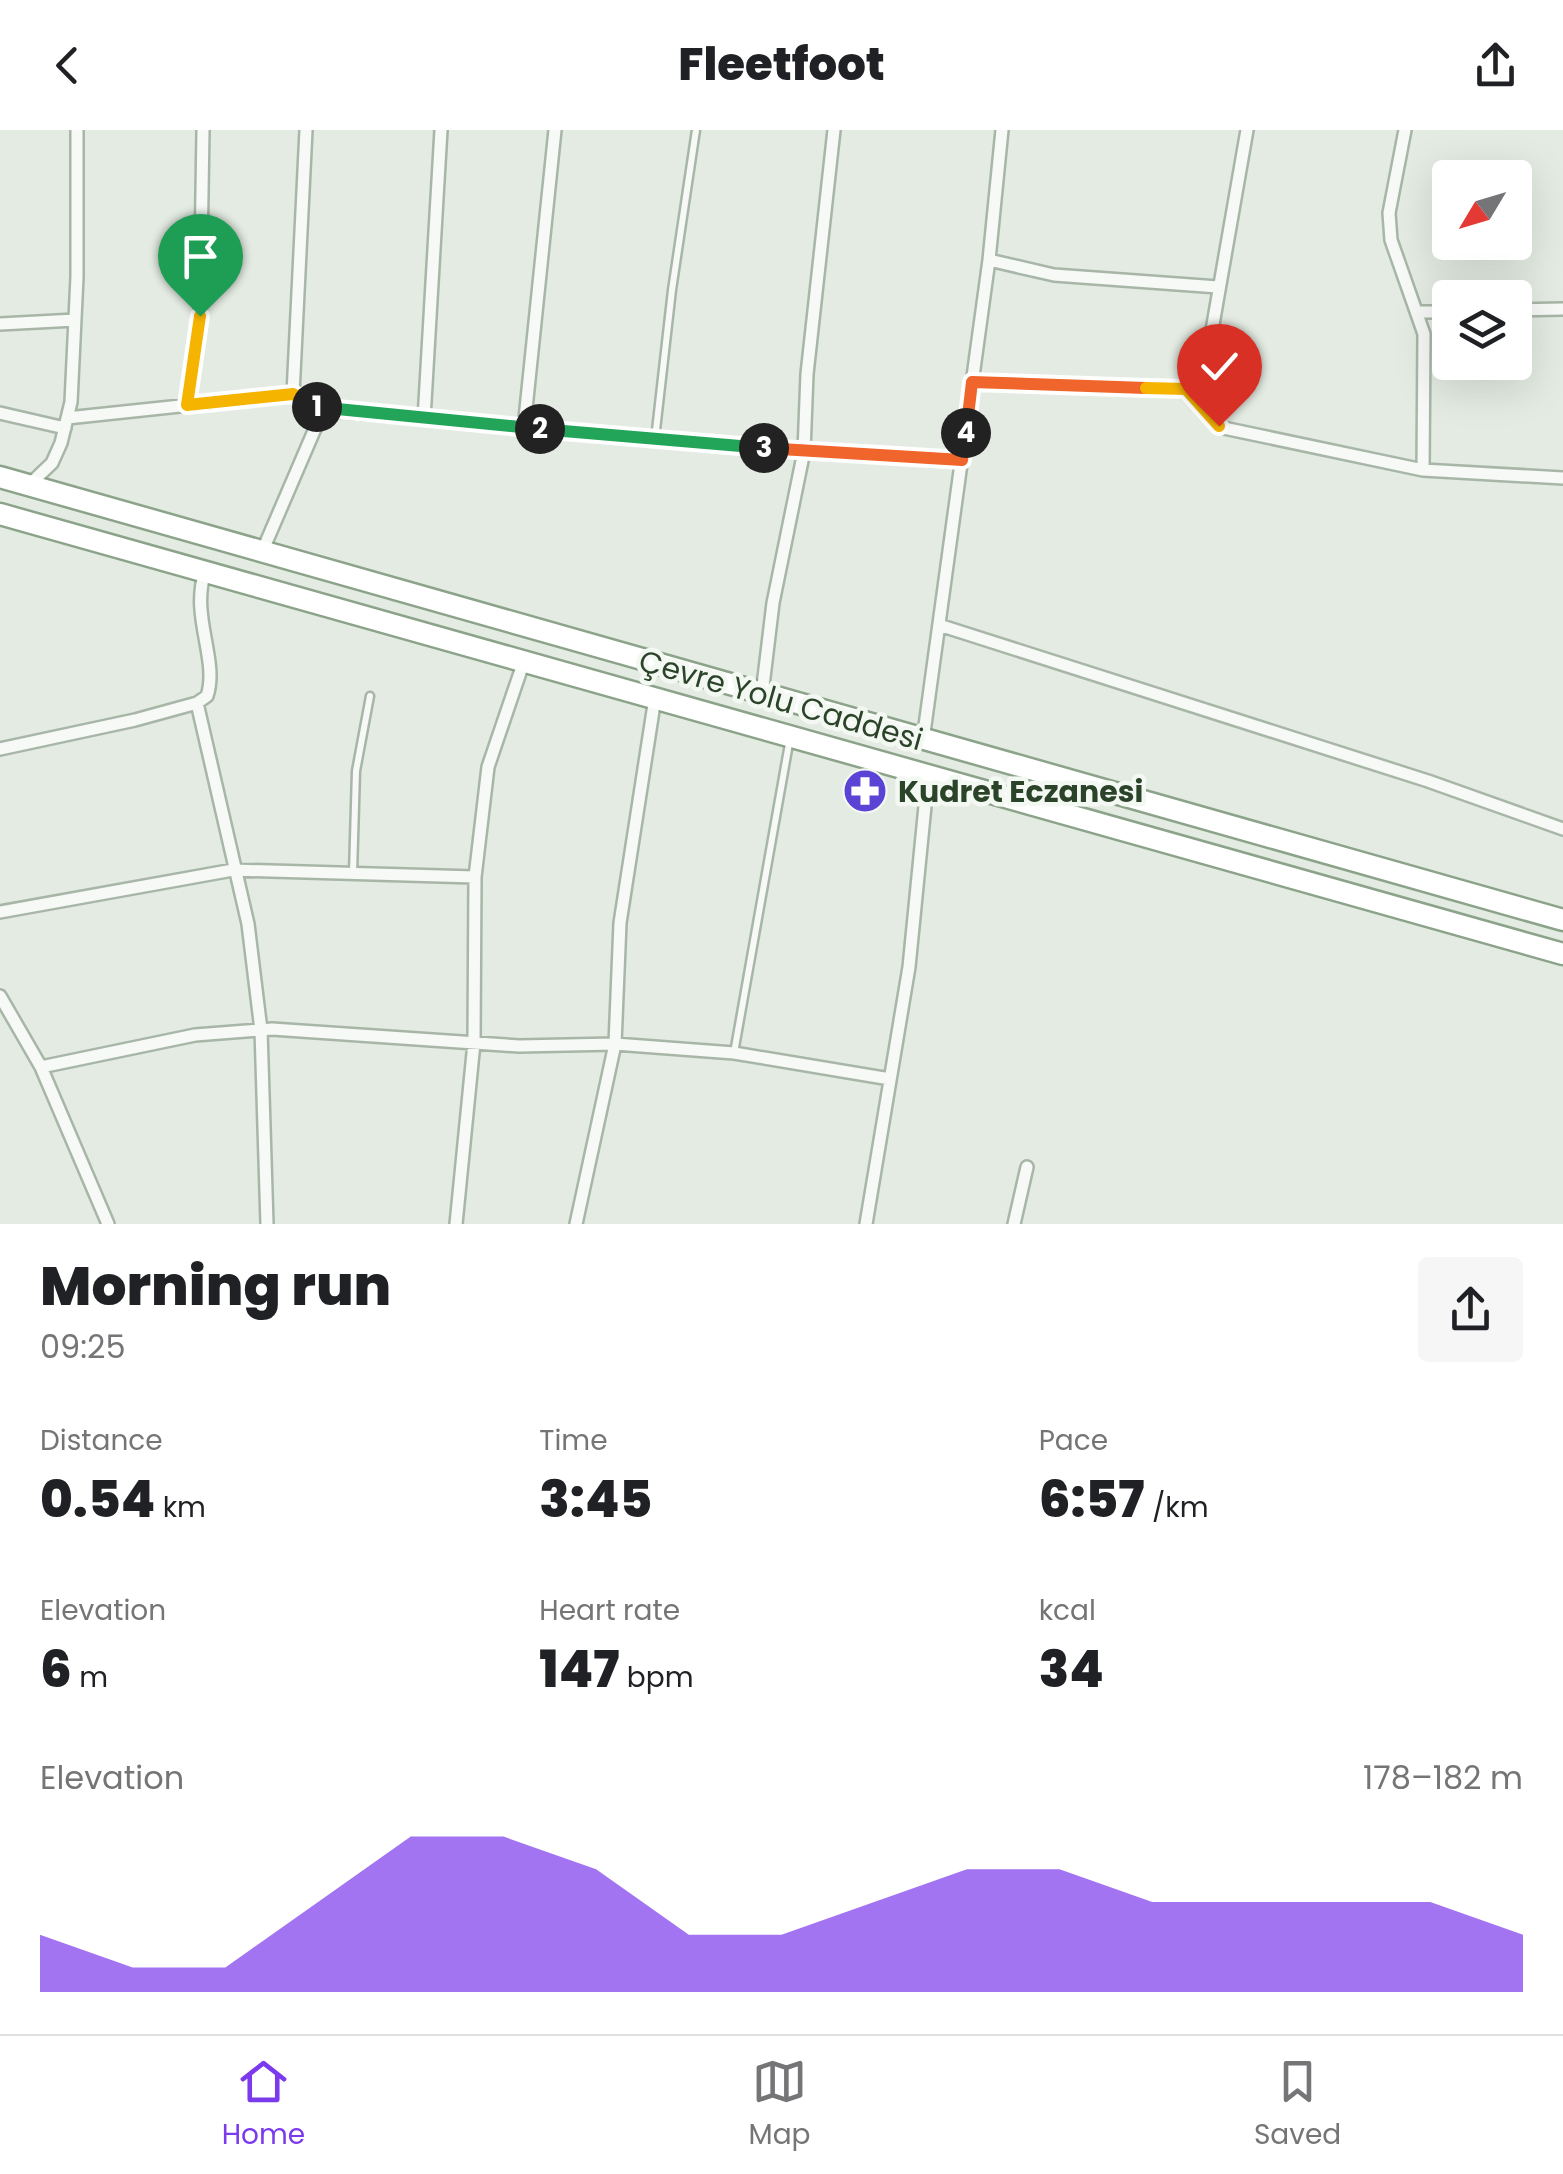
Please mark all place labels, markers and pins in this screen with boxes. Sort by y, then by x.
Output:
pin [158,214,243,317]
pin [1177,324,1262,427]
pin: 1 [292,382,342,432]
pin: 2 [515,404,565,454]
pin: 4 [941,408,991,458]
pin: 3 [739,423,789,473]
pharmacy icon: Kudret Eczanesi [842,768,888,814]
place label: Kudret Eczanesi [898,770,1143,813]

